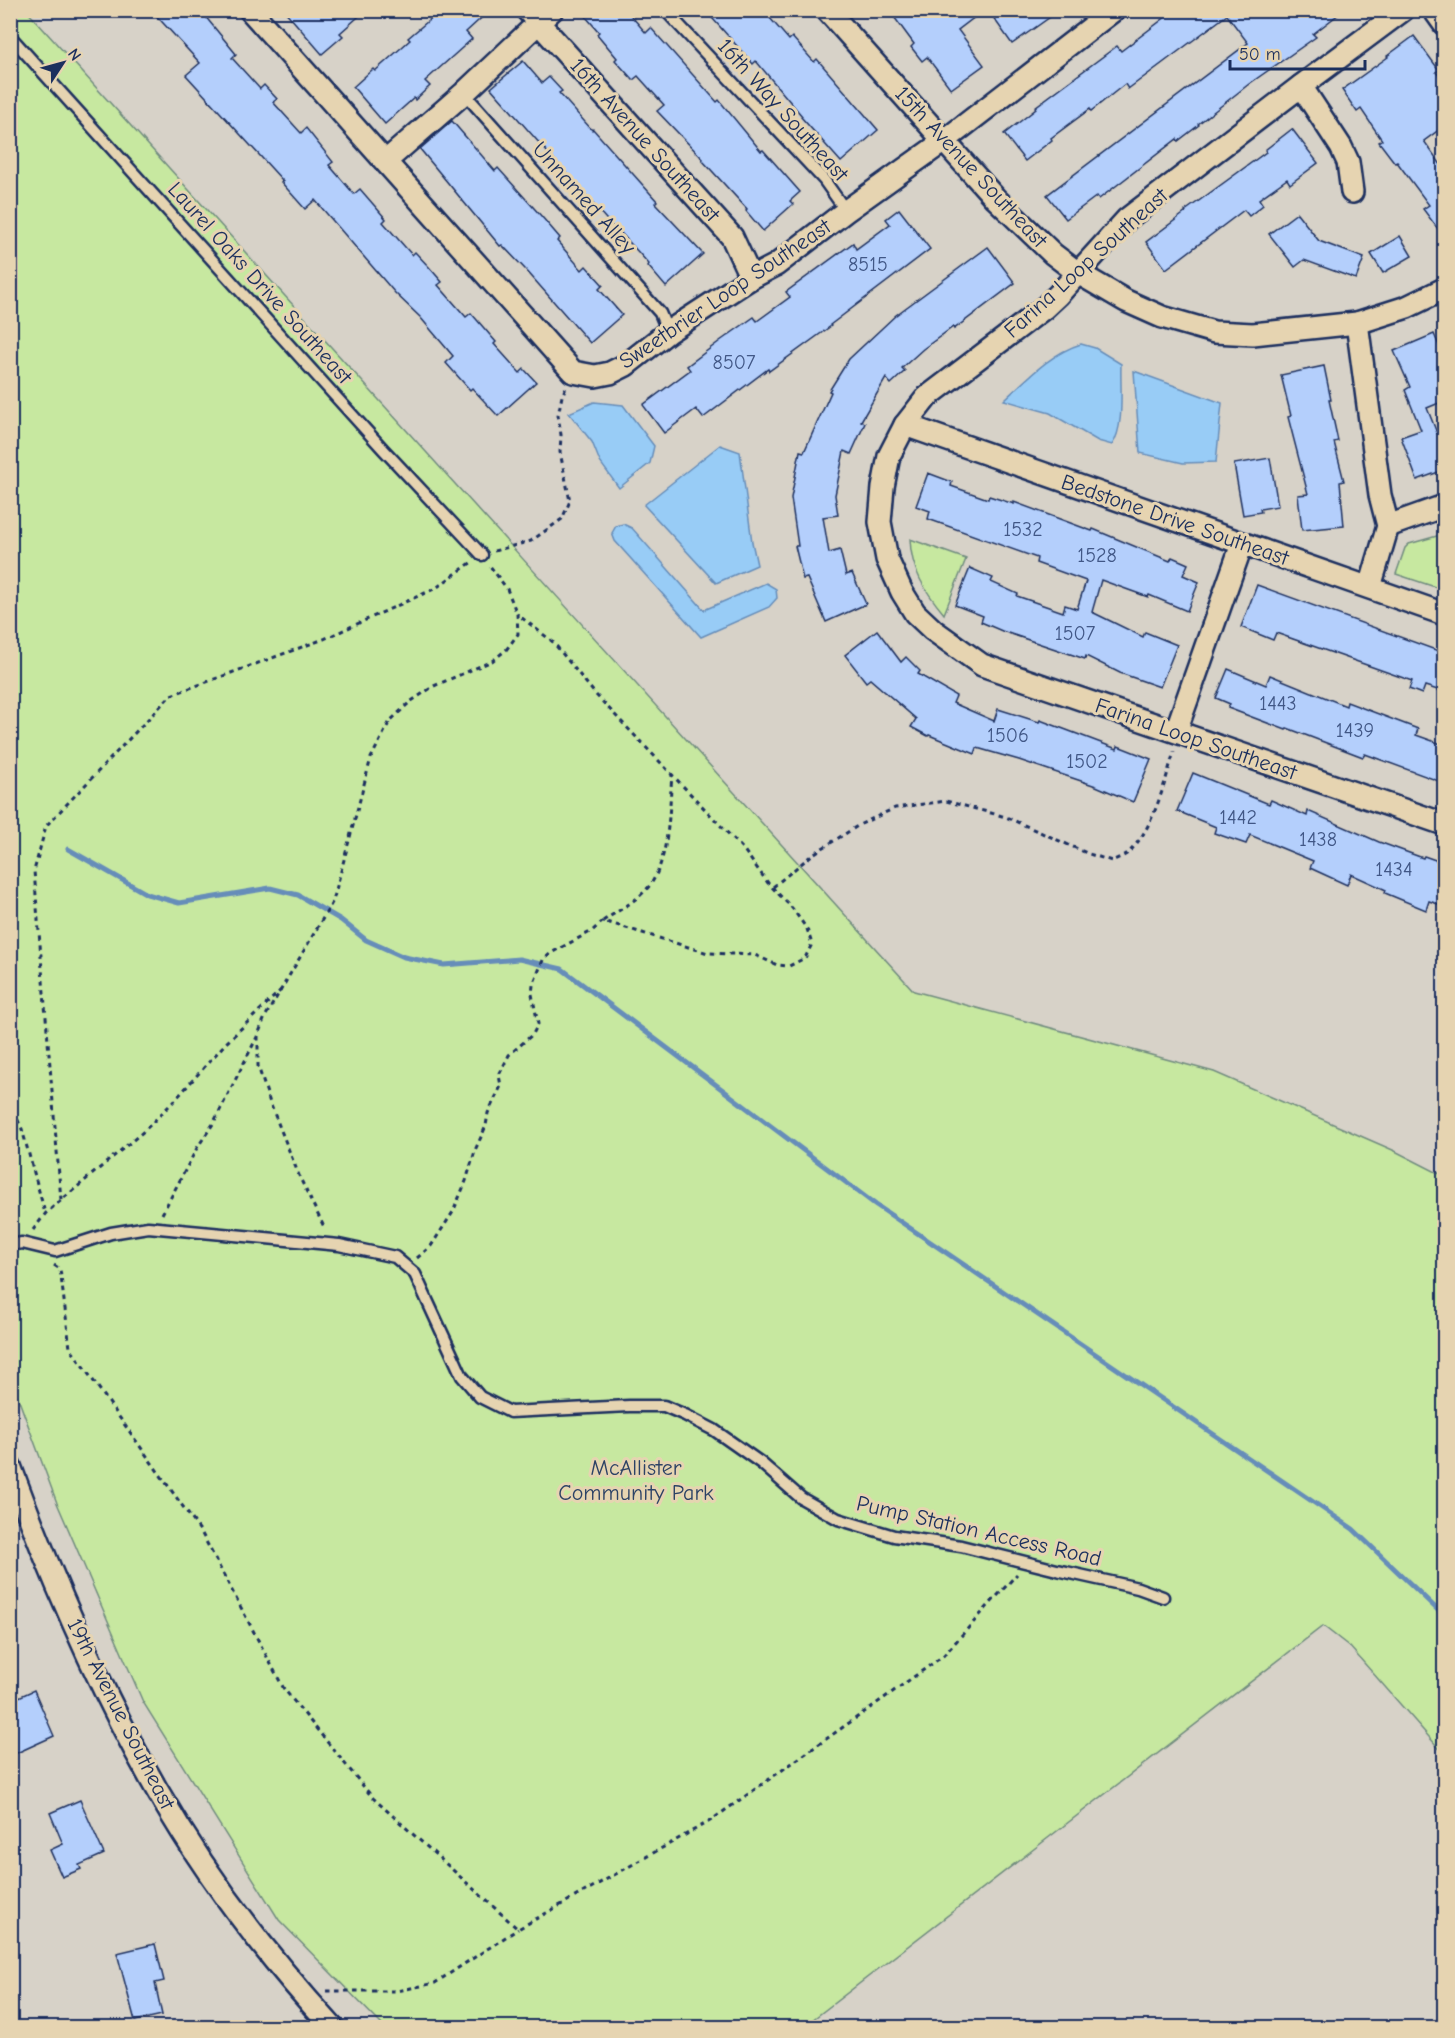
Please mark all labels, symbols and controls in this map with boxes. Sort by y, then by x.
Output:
north arrow [33,33,93,93]
street label: 16th Way Southeast [712,33,854,187]
scale bar [1230,33,1365,71]
text: 50 m [1239,44,1281,65]
text: N [64,45,85,64]
street label: 16th Avenue Southeast [565,53,726,228]
street label: 15th Avenue Southeast [889,81,1053,254]
street label: Unnamed Alley [527,136,641,260]
street label: Laurel Oaks Drive Southeast [162,177,358,390]
street label: Farina Loop Southeast [999,182,1174,343]
street label: Sweetbrier Loop Southeast [614,213,836,375]
house number: 8515 [848,253,888,276]
house number: 8507 [713,351,756,374]
street label: Bedstone Drive Southeast [1058,469,1293,571]
house number: 1532 [1003,518,1043,541]
house number: 1528 [1077,544,1117,567]
house number: 1507 [1055,622,1096,645]
street label: Farina Loop Southeast [1092,692,1301,786]
house number: 1443 [1259,692,1297,715]
house number: 1439 [1336,719,1374,742]
house number: 1506 [987,724,1029,747]
house number: 1502 [1066,750,1108,773]
house number: 1442 [1219,806,1257,829]
house number: 1438 [1299,828,1337,851]
house number: 1434 [1375,858,1413,881]
park label: McAllister Community Park [558,1455,714,1506]
street label: Pump Station Access Road [854,1490,1104,1572]
street label: 19th Avenue Southeast [61,1614,181,1815]

